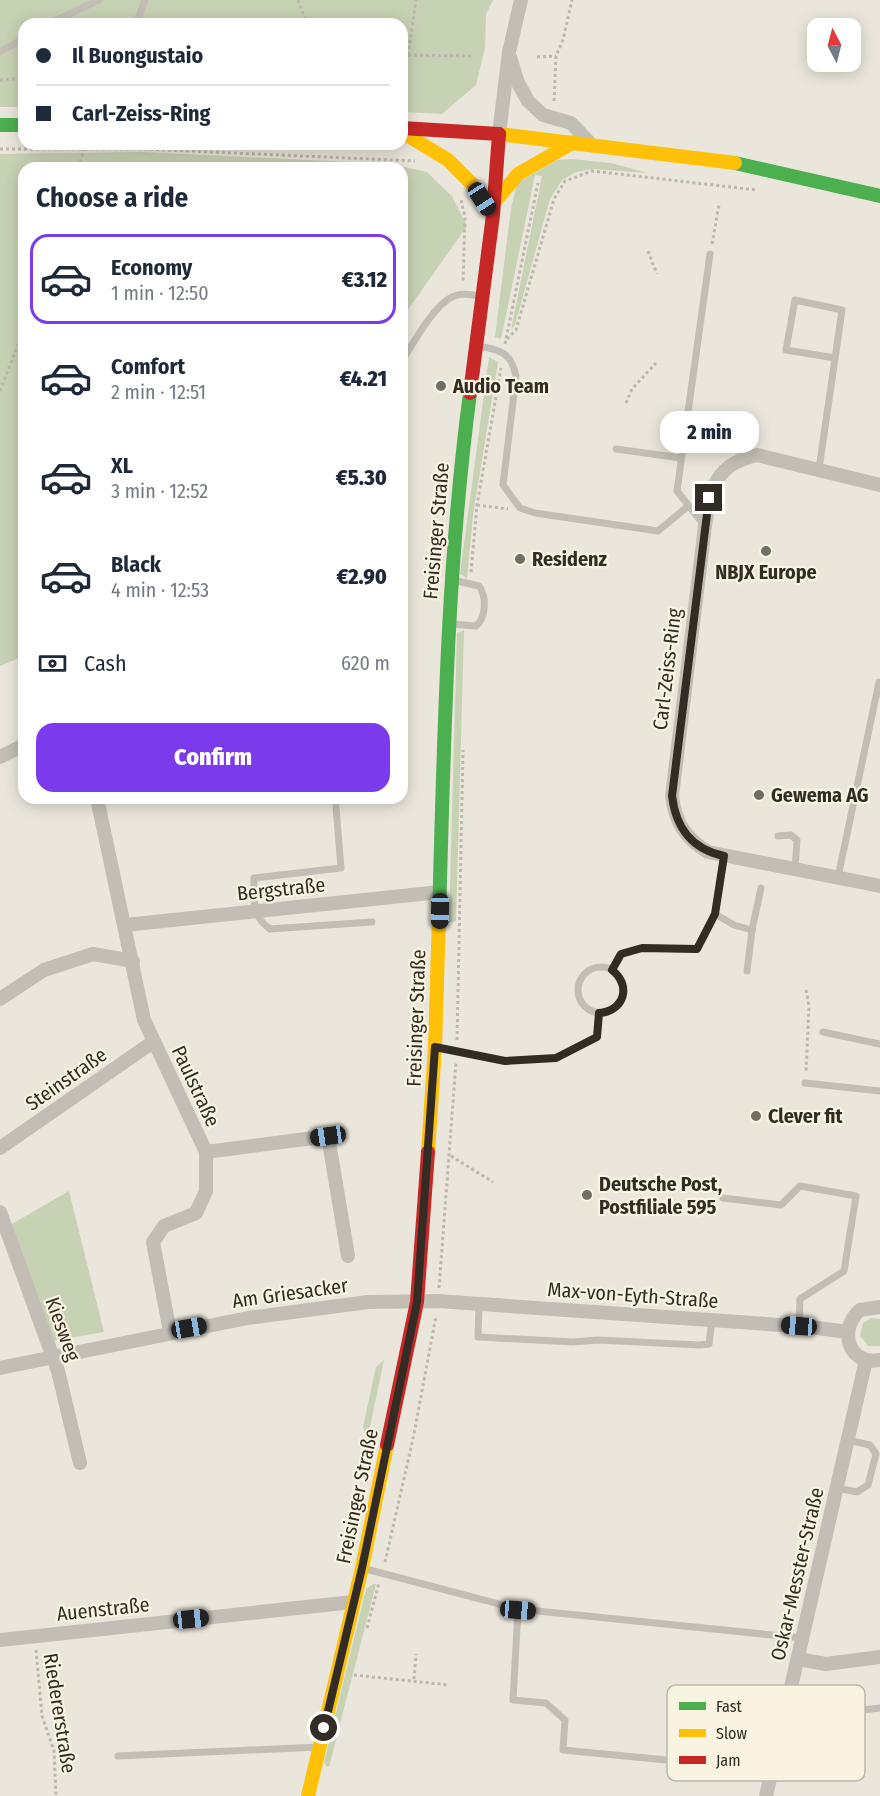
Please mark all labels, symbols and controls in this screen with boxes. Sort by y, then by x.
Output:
north arrow [807,18,861,72]
map controls [807,18,861,72]
text: Il Buongustaio [72,42,203,69]
text: Carl-Zeiss-Ring [72,100,211,127]
car [465,179,499,219]
text: Choose a ride [36,182,188,214]
icon: car [39,252,93,306]
text: Economy [111,254,192,281]
text: €3.12 [342,266,387,293]
text: 1 min · 12:50 [111,281,209,305]
icon: car [39,351,93,405]
text: Comfort [111,353,185,380]
text: €4.21 [340,365,387,392]
place label: Audio Team [452,374,549,398]
marker: Audio Team [434,379,448,393]
text: 2 min · 12:51 [111,380,206,404]
callout: 2 min [660,411,758,453]
text: 2 min [687,420,732,444]
icon: car [39,450,93,504]
text: XL [111,452,133,479]
street label: Freisinger Straße [418,462,454,600]
text: €5.30 [336,464,387,491]
text: 3 min · 12:52 [111,479,208,503]
route end [695,484,722,511]
marker: NBJX Europe [759,544,773,558]
place label: Residenz [532,547,608,571]
icon: car [39,549,93,603]
text: Black [111,551,161,578]
marker: Residenz [513,552,527,566]
place label: NBJX Europe [715,560,817,584]
text: €2.90 [337,563,387,590]
text: 4 min · 12:53 [111,578,209,602]
street label: Carl-Zeiss-Ring [648,606,686,731]
icon: cash [36,647,69,680]
text: Cash [84,650,127,677]
text: 620 m [341,651,390,675]
button: Confirm [36,723,390,792]
place label: Gewema AG [771,783,869,807]
marker: Gewema AG [752,788,766,802]
street label: Bergstraße [236,872,326,906]
car [431,893,449,929]
street label: Freisinger Straße [402,949,430,1087]
street label: Steinstraße [21,1042,111,1116]
street label: Paulstraße [167,1042,225,1130]
place label: Clever fit [768,1104,843,1128]
marker: Clever fit [749,1109,763,1123]
car [309,1125,347,1147]
place label: Deutsche Post, Postfiliale 595 [599,1172,722,1219]
marker: Deutsche Post, Postfiliale 595 [580,1188,594,1202]
street label: Am Griesacker [231,1273,349,1313]
street label: Max-von-Eyth-Straße [547,1277,719,1313]
street label: Kiesweg [40,1294,86,1365]
car [170,1316,208,1340]
car [780,1316,818,1336]
street label: Freisinger Straße [331,1426,383,1566]
street label: Oskar-Messter-Straße [765,1485,829,1663]
street label: Auenstraße [55,1592,151,1626]
car [499,1599,537,1621]
car [172,1608,210,1630]
street label: Riedererstraße [39,1651,81,1775]
legend [667,1685,865,1781]
text: Fast [716,1697,743,1716]
route start [310,1714,337,1741]
text: Slow [716,1724,747,1743]
text: Jam [716,1751,741,1770]

